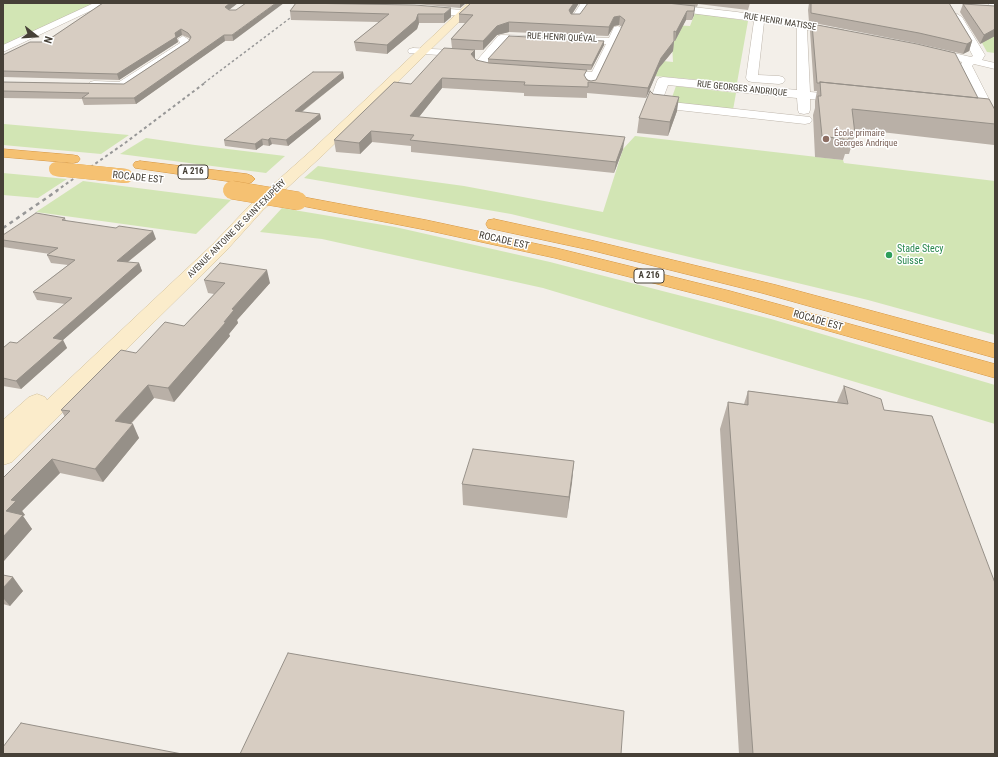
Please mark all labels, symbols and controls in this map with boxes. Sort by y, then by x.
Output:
street label: RUE HENRI MATISSE [743,11,817,33]
north arrow [16,16,56,56]
street label: RUE HENRI QUÉVAL [527,31,597,45]
text: N [41,35,55,45]
street label: RUE GEORGES ANDRIQUE [696,79,788,99]
place label: École primaire Georges Andrique [834,129,897,150]
marker: École primaire Georges Andrique [821,134,831,144]
road number: A 216 [178,165,208,179]
street label: ROCADE EST [112,169,164,187]
street label: AVENUE ANTOINE DE SAINT-EXUPÉRY [186,178,288,280]
street label: ROCADE EST [478,229,530,253]
place label: Stade Stecy Suisse [897,243,943,266]
marker: Stade Stecy Suisse [884,250,894,260]
road number: A 216 [634,269,664,283]
street label: ROCADE EST [792,308,844,334]

